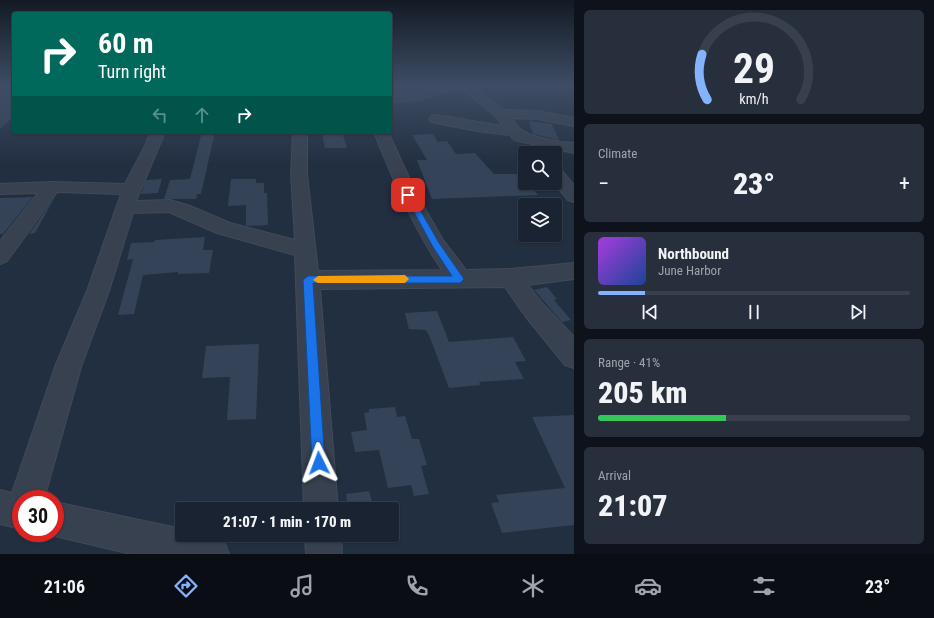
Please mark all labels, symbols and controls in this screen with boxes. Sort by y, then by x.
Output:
text: 60 m [98,27,154,60]
icon: right [32,28,84,80]
text: 29 [733,44,775,93]
text: Turn right [98,61,166,82]
text: km/h [739,91,769,107]
icon: left [149,104,171,126]
icon: ahead [191,104,213,126]
icon: right [233,104,255,126]
map controls [518,146,562,242]
button: search [518,146,562,190]
text: Climate [598,146,637,161]
text: 23° [733,166,775,201]
text: − [598,171,609,196]
text: + [899,171,910,196]
pin [391,178,425,212]
icon: arrive [397,184,419,206]
button: layers [518,198,562,242]
text: Northbound [658,245,729,263]
text: June Harbor [658,263,721,278]
icon: previous [639,301,661,323]
icon: pause [743,301,765,323]
icon: next [847,301,869,323]
text: Range · 41% [598,355,660,370]
text: 205 km [598,375,687,410]
position arrow [298,442,340,484]
text: Arrival [598,468,631,483]
text: 21:07 [598,488,667,523]
speed limit sign: 30 [12,490,64,542]
text: 21:07 · 1 min · 170 m [223,513,351,531]
icon: directions [172,572,200,600]
icon: music [288,572,316,600]
icon: phone [403,572,431,600]
icon: climate [519,572,547,600]
icon: car [634,572,662,600]
icon: filters [750,572,778,600]
text: 21:06 [44,576,85,597]
text: 23° [865,576,890,597]

